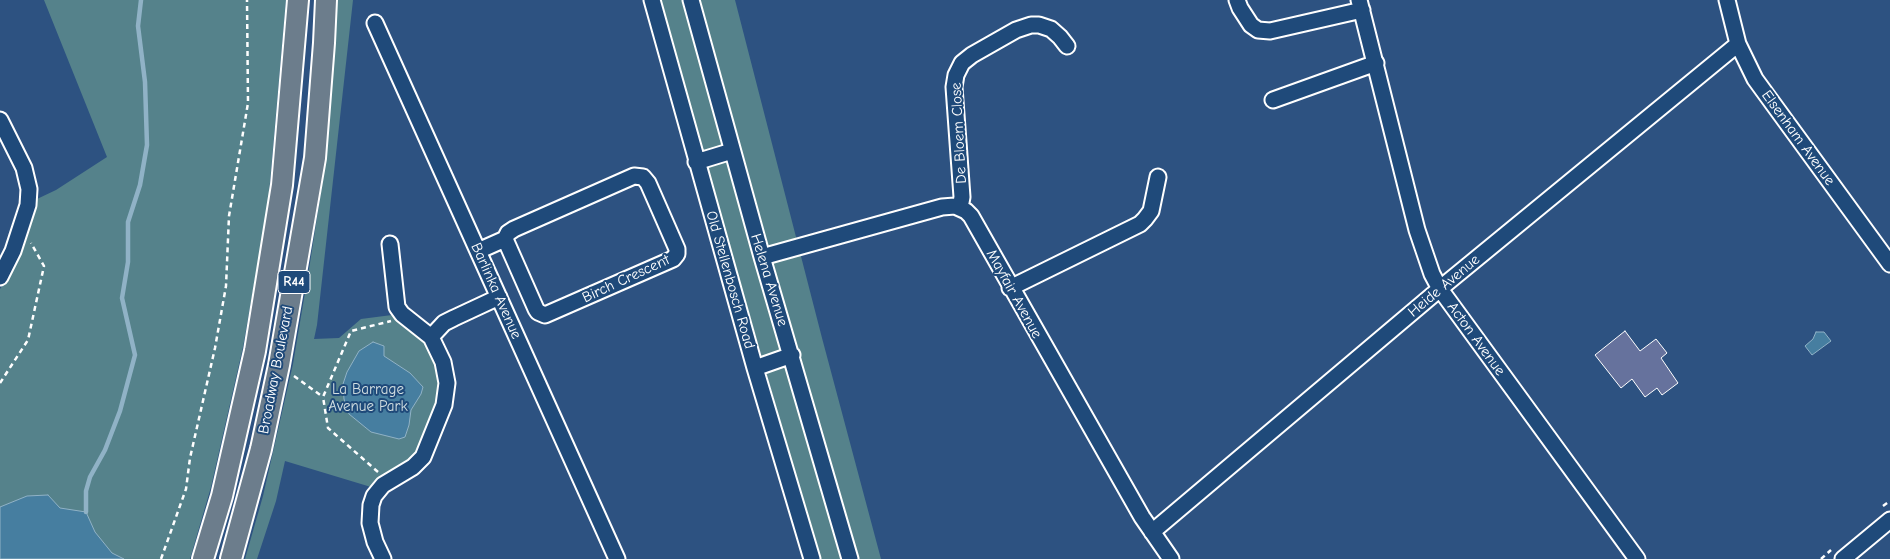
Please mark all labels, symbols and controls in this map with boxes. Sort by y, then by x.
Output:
street label: De Bloem Close [947,82,971,184]
street label: Elsenham Avenue [1757,87,1839,189]
street label: Old Stellenbosch Road [702,209,758,351]
street label: Helena Avenue [746,232,792,328]
street label: Barlinka Avenue [467,240,525,342]
street label: Mayfair Avenue [982,246,1046,342]
street label: Birch Crescent [579,251,673,307]
street label: Heide Avenue [1405,251,1483,321]
road number: R44 [278,270,310,294]
street label: Acton Avenue [1443,299,1509,379]
street label: Broadway Boulevard [255,305,297,435]
park label: La Barrage Avenue Park [328,381,408,416]

